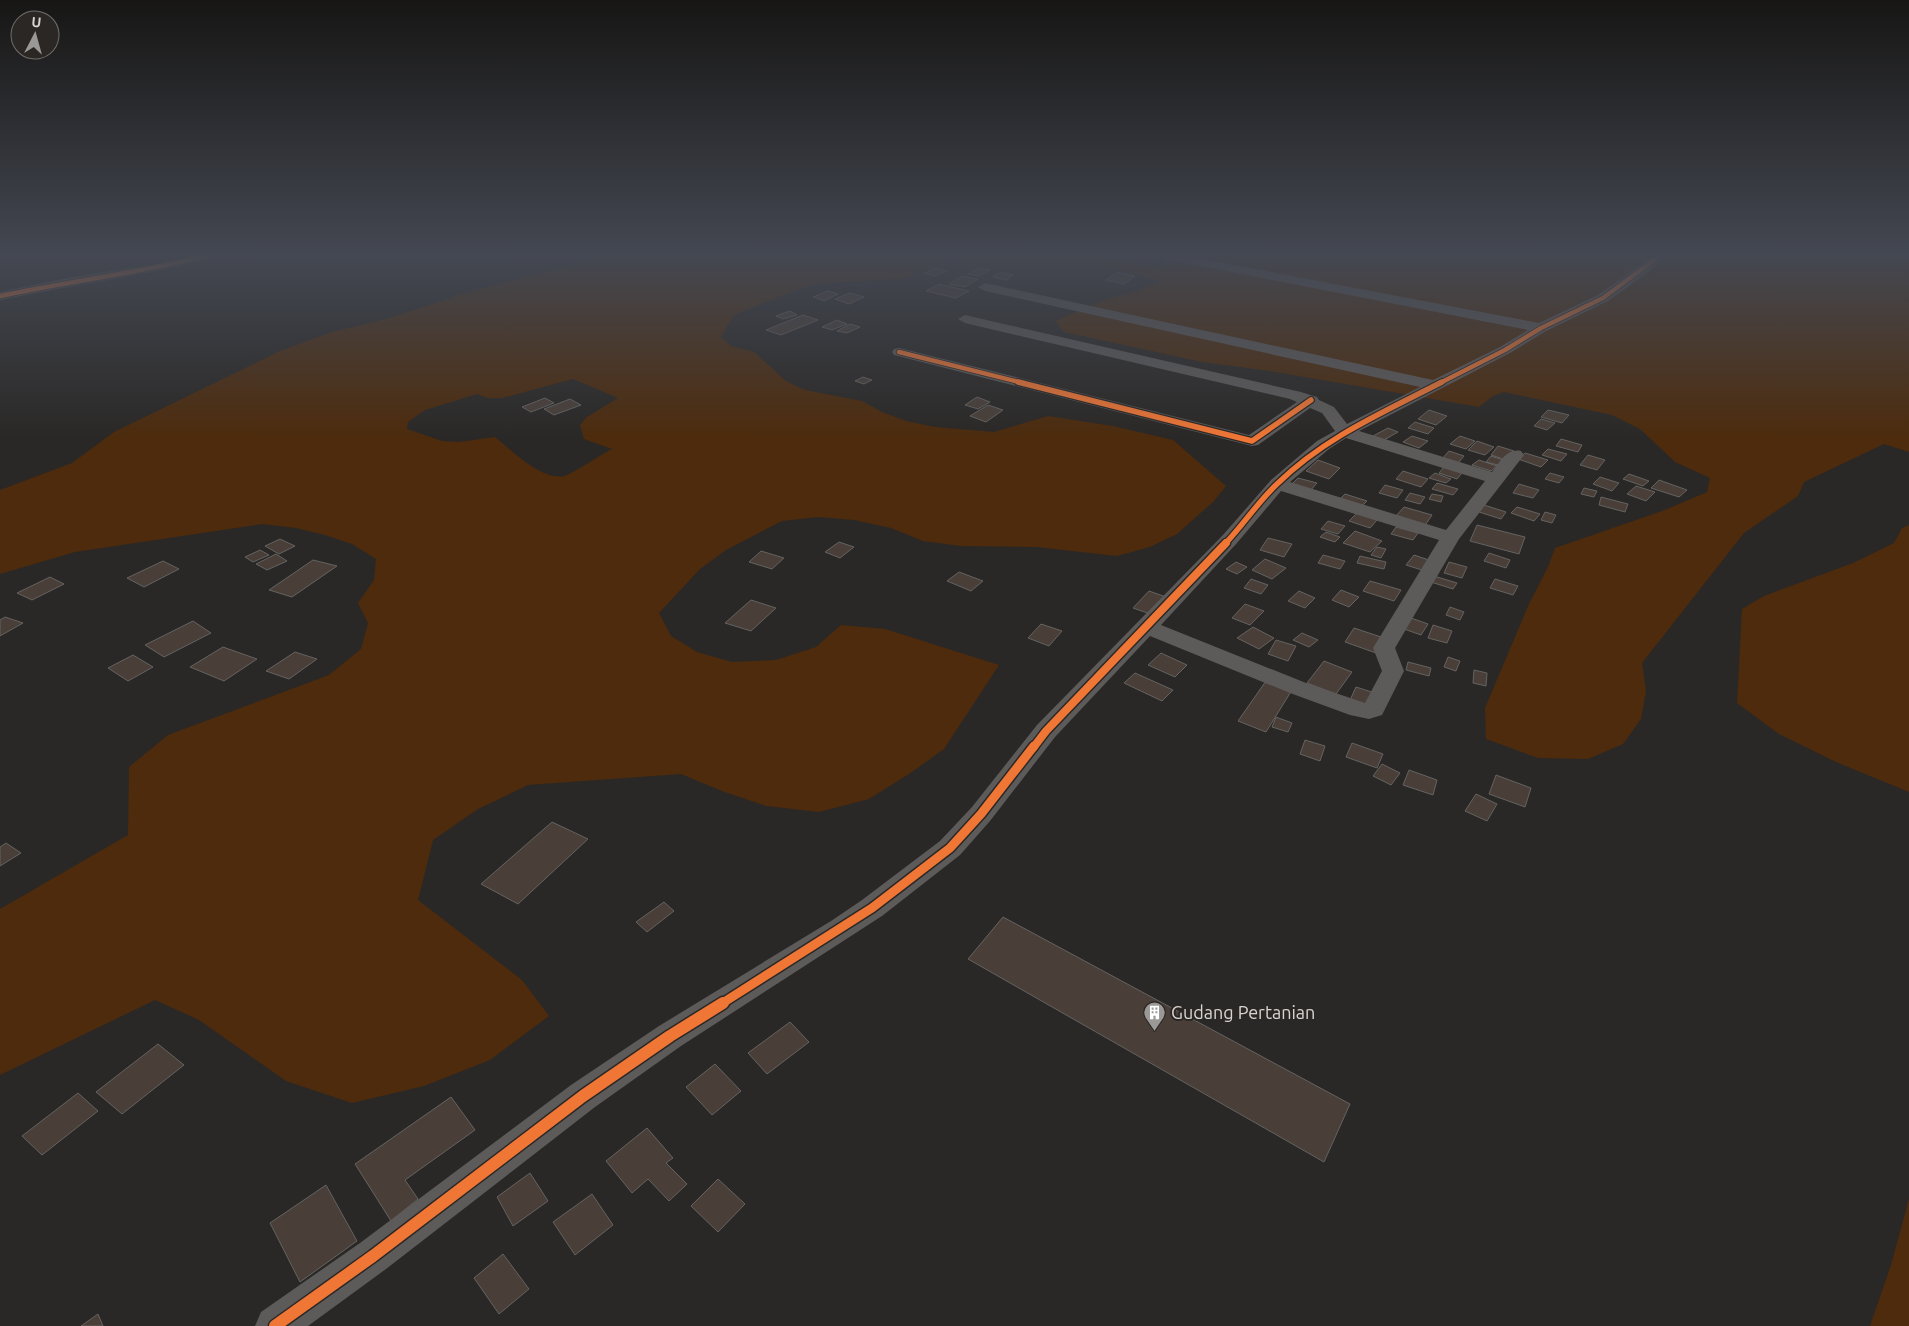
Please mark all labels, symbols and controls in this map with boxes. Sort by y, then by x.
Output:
north arrow [10,10,60,60]
text: U [31,14,42,31]
building icon: Gudang Pertanian [1143,1001,1167,1032]
place label: Gudang Pertanian [1171,1002,1315,1022]

